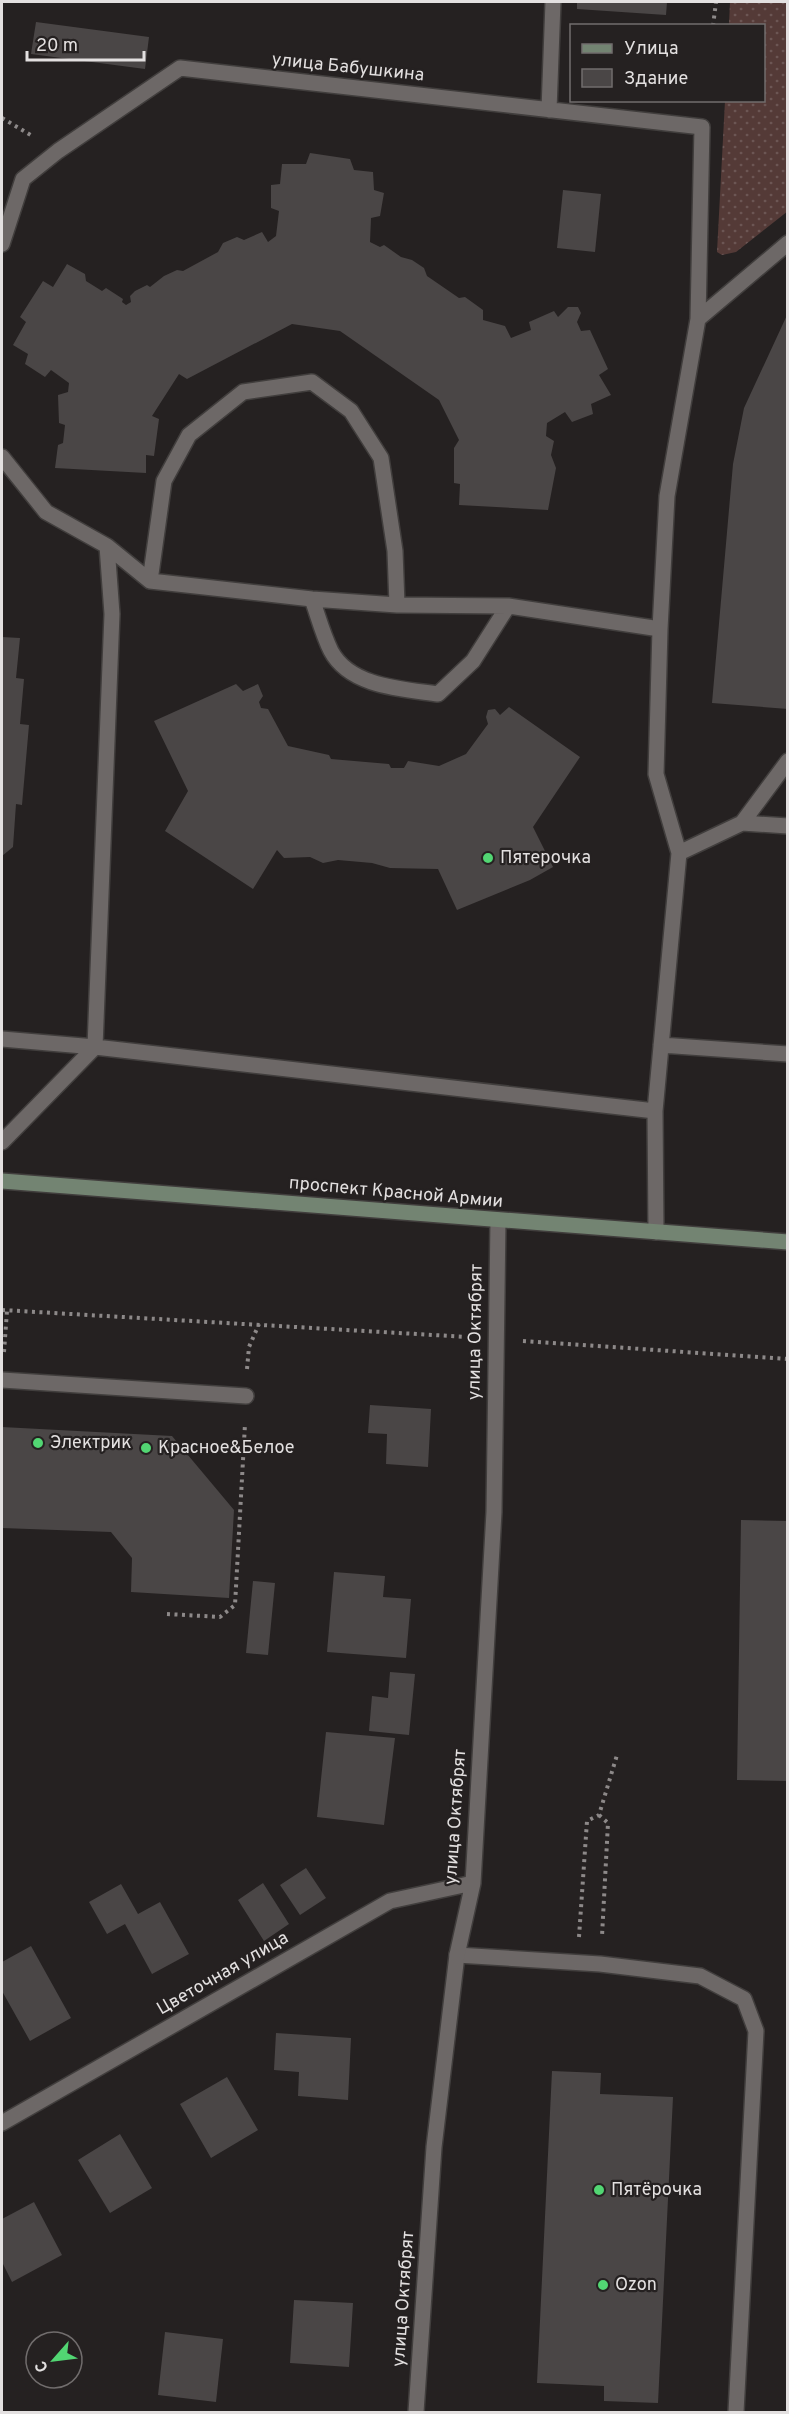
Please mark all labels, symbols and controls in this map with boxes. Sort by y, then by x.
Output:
scale bar [27,24,144,62]
legend [570,24,765,102]
text: 20 m [36,35,78,58]
text: Улица [624,38,678,61]
street label: улица Бабушкина [271,49,425,87]
text: Здание [624,68,688,91]
place label: Пятерочка [500,847,591,870]
marker: Пятерочка [481,851,495,865]
street label: проспект Красной Армии [288,1172,504,1214]
street label: улица Октябрят [463,1264,489,1400]
place label: Электрик [50,1432,132,1455]
marker: Электрик [31,1436,45,1450]
place label: Красное&Белое [158,1437,294,1460]
marker: Красное&Белое [139,1441,153,1455]
street label: улица Октябрят [440,1748,472,1886]
street label: Цветочная улица [153,1927,293,2021]
place label: Пятёрочка [611,2179,702,2202]
marker: Пятёрочка [592,2183,606,2197]
street label: улица Октябрят [388,2230,420,2368]
place label: Ozon [615,2274,657,2297]
marker: Ozon [596,2278,610,2292]
north arrow [24,2330,84,2390]
text: С [31,2357,54,2375]

